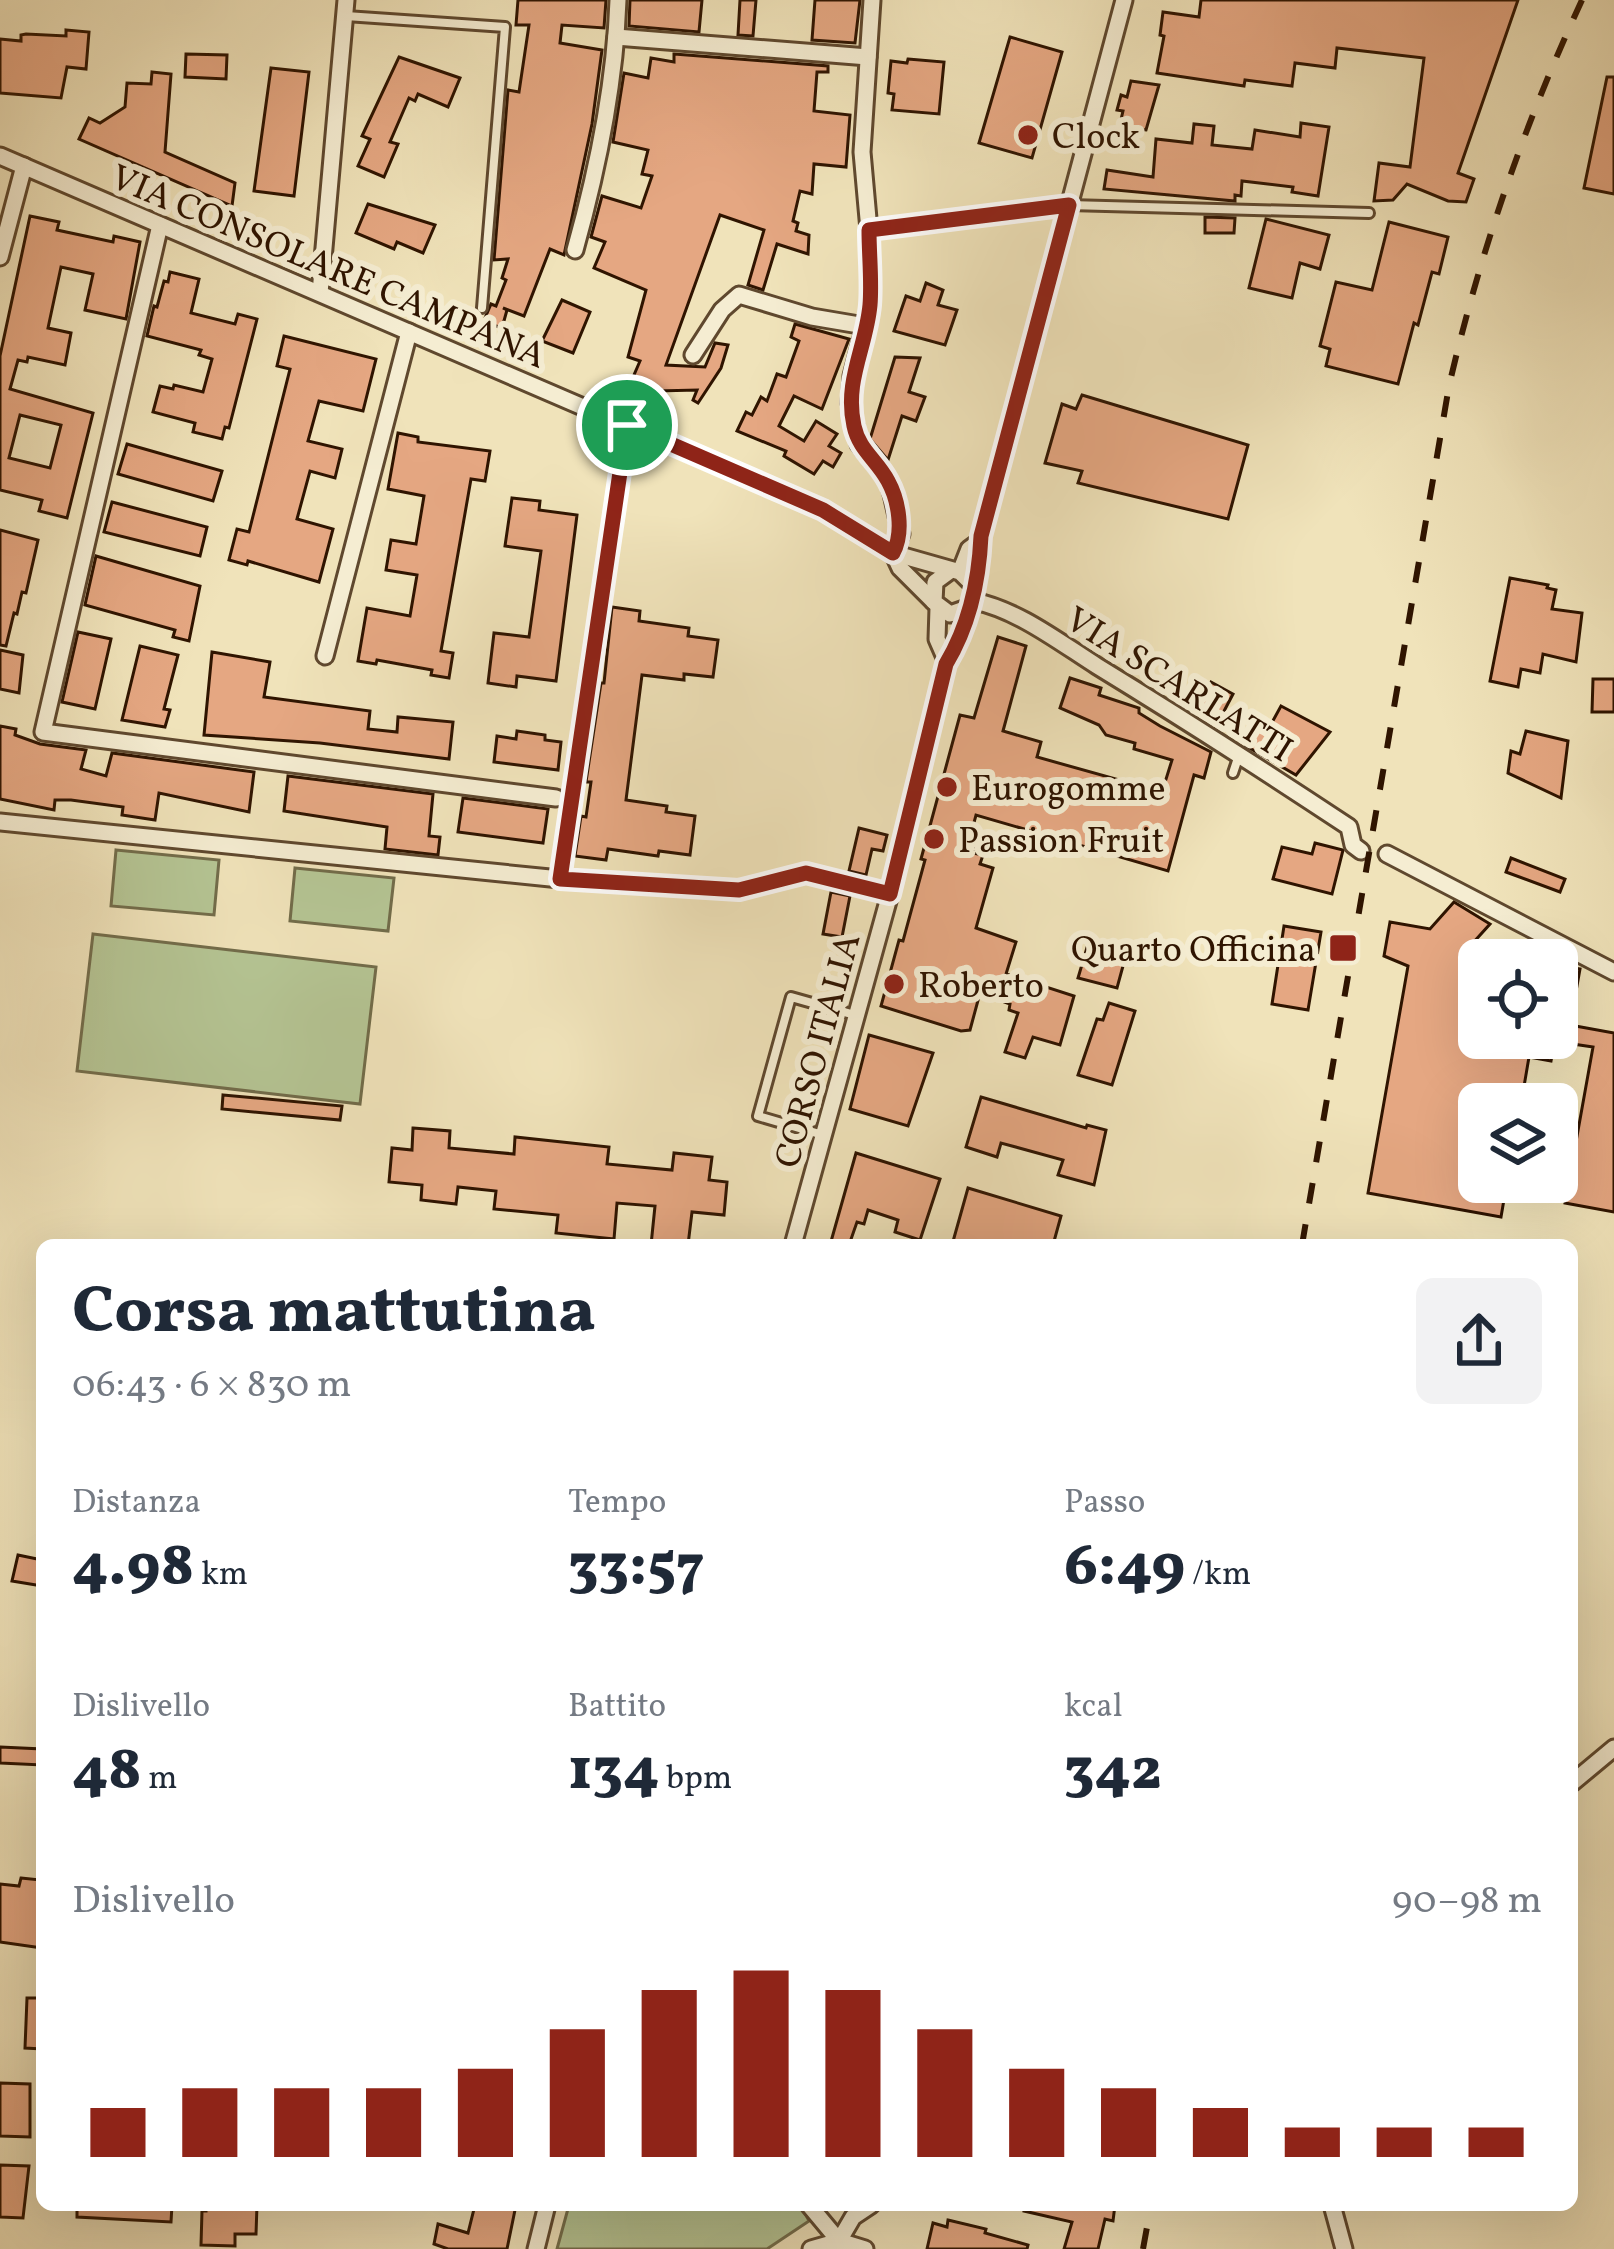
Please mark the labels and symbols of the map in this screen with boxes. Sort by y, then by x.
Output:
place label: Clock [1052,114,1140,164]
marker: Clock [1015,122,1041,148]
street label: VIA CONSOLARE CAMPANA [102,154,553,383]
pin [576,374,678,476]
street label: VIA SCARLATTI [1055,596,1301,776]
place label: Eurogomme [971,766,1166,816]
marker: Eurogomme [934,774,960,800]
place label: Passion Fruit [958,818,1164,868]
marker: Passion Fruit [921,826,947,852]
place label: Quarto Officina [1071,927,1316,977]
street label: CORSO ITALIA [765,928,875,1174]
marker: Quarto Officina [1327,932,1359,964]
place label: Roberto [918,963,1044,1013]
marker: Roberto [881,971,907,997]

